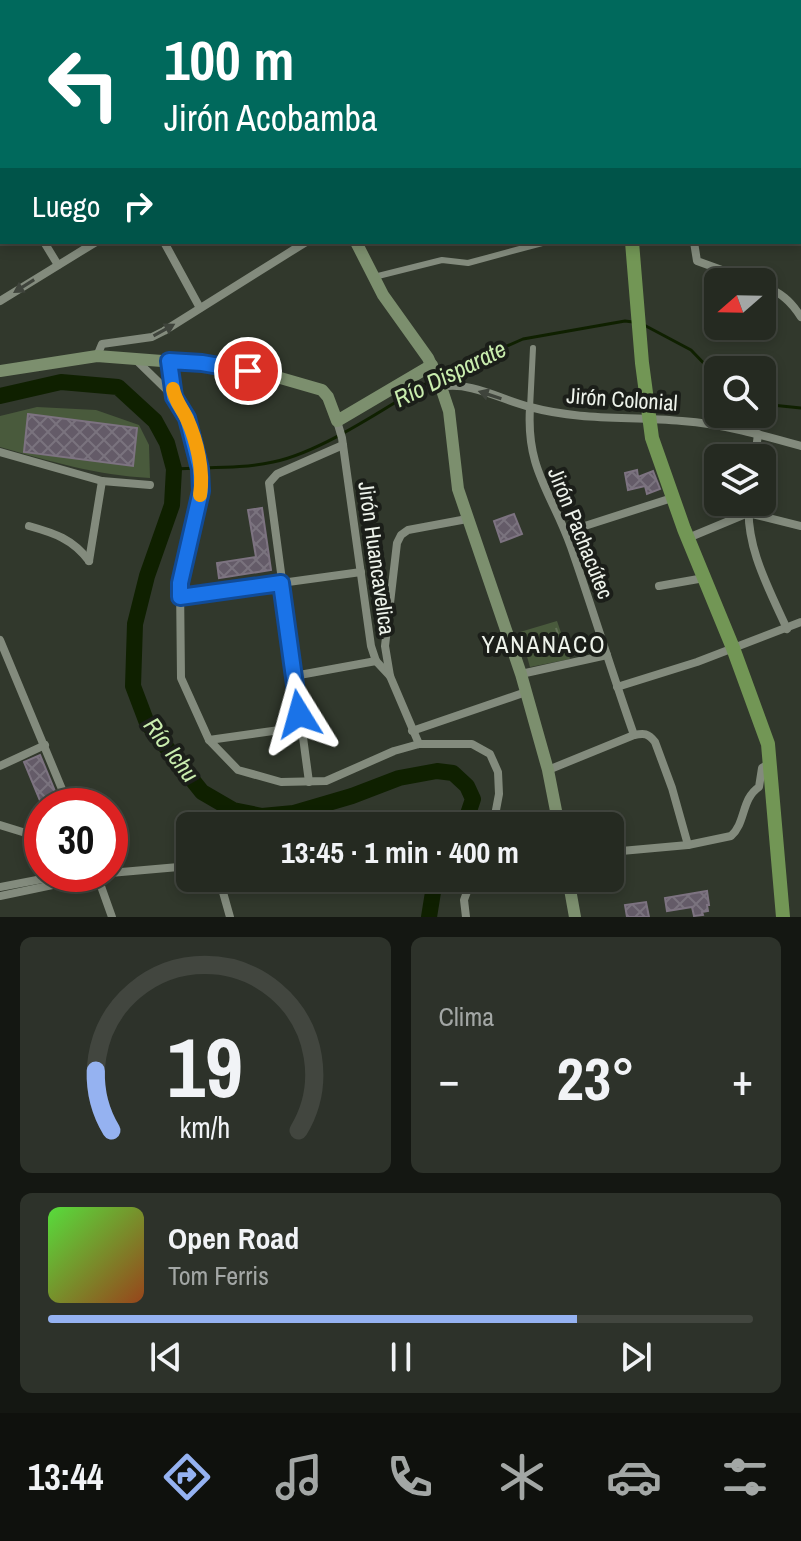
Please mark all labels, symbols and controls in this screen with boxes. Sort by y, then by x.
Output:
text: 100 m [164,22,294,97]
icon: left [32,32,136,136]
text: Jirón Acobamba [164,94,377,142]
icon: right [116,184,160,228]
text: Luego [32,186,100,226]
north arrow [704,268,776,340]
map controls [704,268,776,516]
one-way arrow [13,279,35,293]
one-way arrow [153,324,175,338]
water label: Río Disparate [388,332,511,414]
pin [214,337,282,405]
icon: arrive [226,349,270,393]
button: search [704,356,776,428]
street label: Jirón Colonial [565,380,679,418]
one-way arrow [477,388,501,400]
button: layers [704,444,776,516]
street label: Jirón Pachacútec [541,463,621,603]
street label: Jirón Huancavelica [351,479,403,637]
district label: YANANACO [481,628,607,660]
position arrow [257,672,341,756]
water label: Río Ichu [137,711,207,788]
speed limit sign: 30 [24,788,128,892]
text: 13:45 · 1 min · 400 m [281,832,519,872]
text: Clima [439,999,494,1034]
text: 19 [167,1011,243,1123]
text: 23° [556,1038,635,1119]
text: − [439,1049,460,1109]
text: + [732,1049,753,1109]
text: km/h [180,1108,231,1147]
text: Open Road [168,1218,299,1258]
text: Tom Ferris [168,1258,269,1293]
icon: previous [144,1335,188,1379]
icon: pause [379,1335,423,1379]
icon: next [614,1335,658,1379]
icon: directions [159,1449,215,1505]
icon: music [271,1449,327,1505]
icon: phone [382,1449,438,1505]
icon: climate [494,1449,550,1505]
icon: car [606,1449,662,1505]
icon: filters [717,1449,773,1505]
text: 13:44 [28,1453,103,1501]

